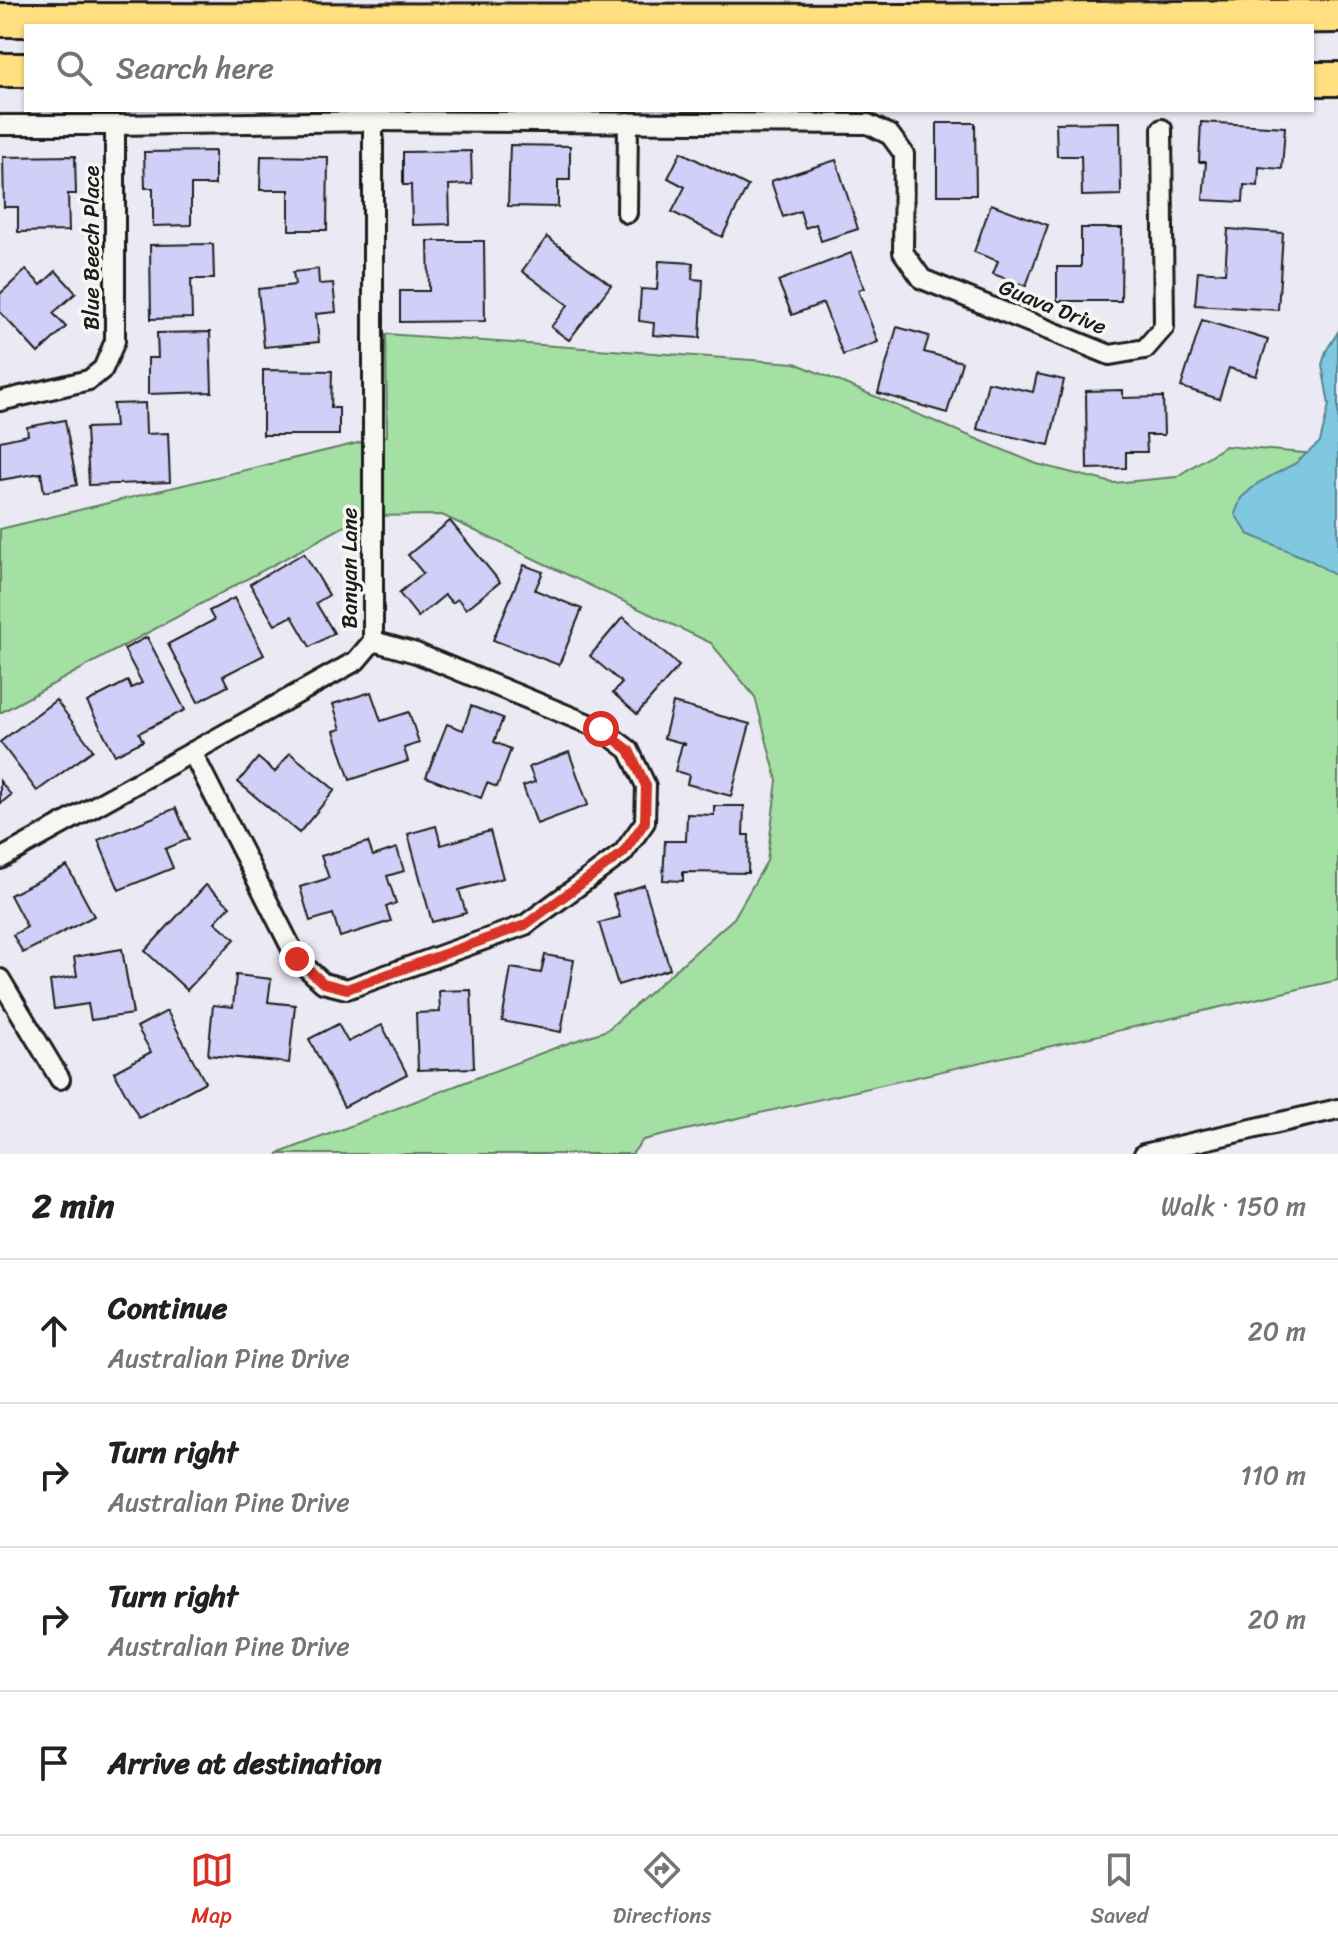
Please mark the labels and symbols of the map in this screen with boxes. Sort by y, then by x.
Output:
street label: Blue Beech Place [72,165,111,330]
street label: Guava Drive [993,267,1113,346]
street label: Banyan Lane [330,507,369,629]
route start [583,711,619,747]
route end [279,941,315,977]

